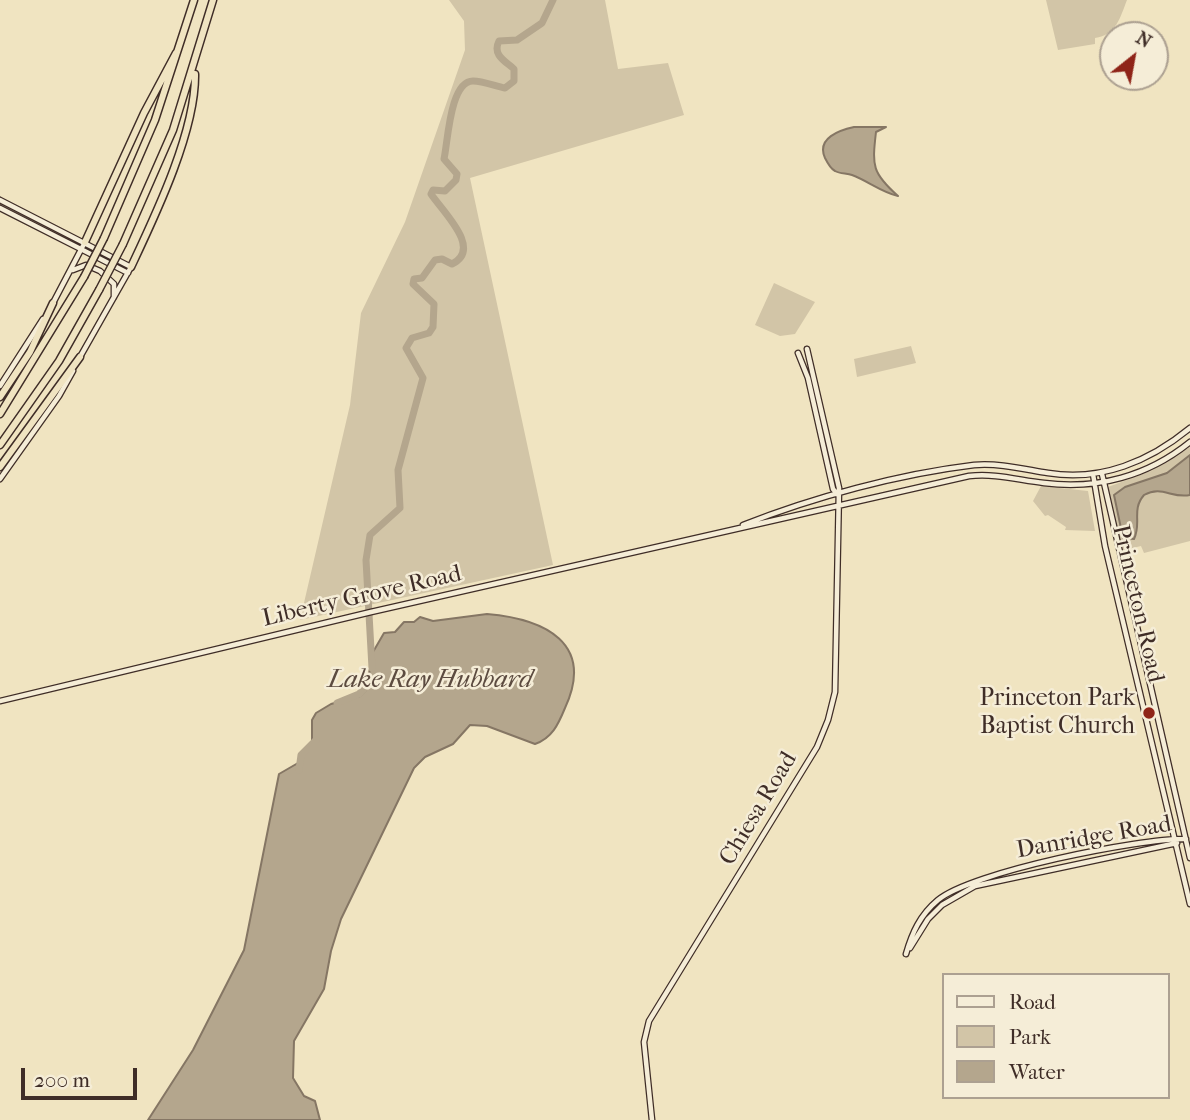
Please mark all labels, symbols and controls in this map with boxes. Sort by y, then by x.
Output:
north arrow [1099,21,1169,91]
text: N [1132,27,1156,53]
street label: Princeton Road [1105,522,1169,686]
street label: Liberty Grove Road [260,560,464,634]
water label: Lake Ray Hubbard [328,665,532,697]
place label: Princeton Park Baptist Church [980,685,1135,741]
marker: Princeton Park Baptist Church [1141,705,1157,721]
street label: Chiesa Road [714,747,804,871]
street label: Danridge Road [1014,810,1174,866]
legend [942,973,1169,1099]
text: Road [1009,990,1056,1014]
text: Park [1009,1025,1051,1049]
scale bar [24,1054,140,1098]
text: Water [1009,1060,1065,1084]
text: 200 m [34,1068,90,1092]

